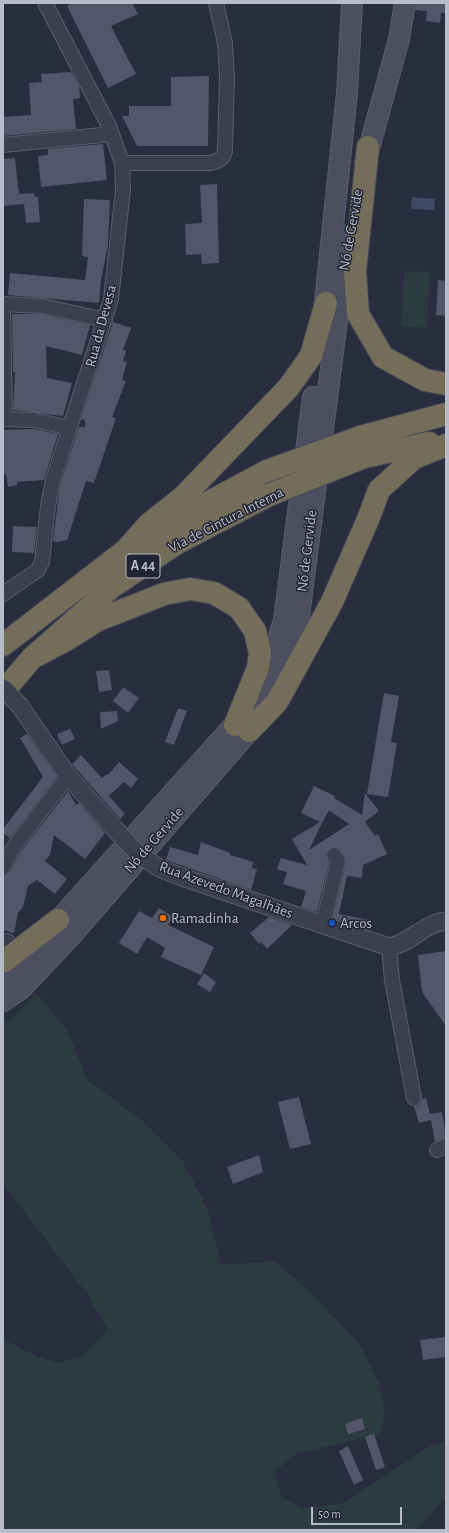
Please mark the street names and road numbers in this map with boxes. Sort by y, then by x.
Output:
street label: Nó de Gervide [335,188,367,272]
street label: Rua da Devesa [81,283,121,369]
street label: Via de Cintura Interna [165,483,287,557]
street label: Nó de Gervide [293,509,321,593]
road number: A 44 [126,554,160,578]
street label: Nó de Gervide [120,803,188,877]
street label: Rua Azevedo Magalhães [157,857,295,923]

